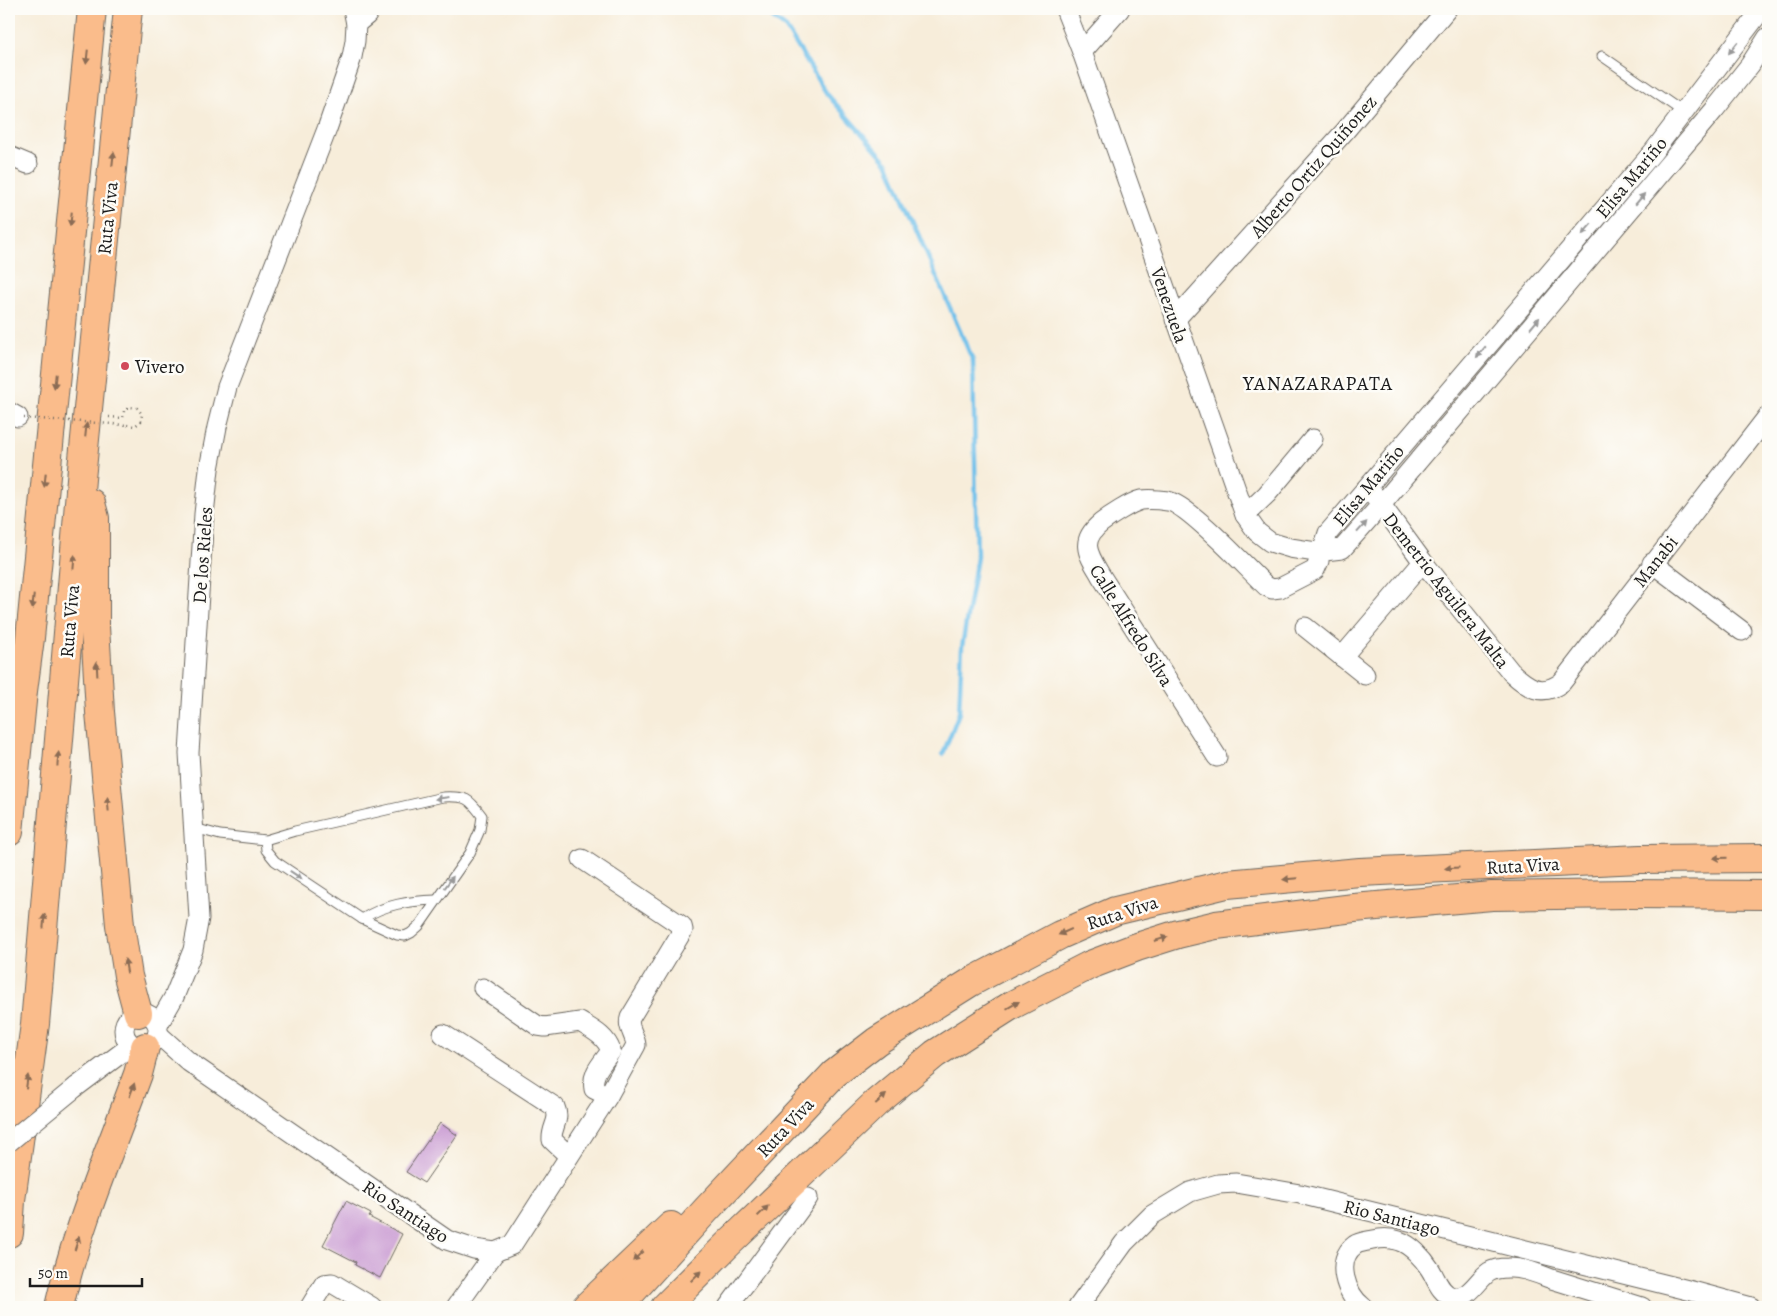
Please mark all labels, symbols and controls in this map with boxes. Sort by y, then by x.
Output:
one-way arrow [1728,41,1738,55]
one-way arrow [83,50,91,66]
street label: Alberto Ortiz Quiñonez [1244,90,1383,244]
street label: Elisa Mariño [1590,131,1674,224]
one-way arrow [109,151,117,167]
street label: Ruta Viva [91,180,125,256]
one-way arrow [1634,193,1645,206]
one-way arrow [67,211,75,227]
one-way arrow [1581,222,1593,234]
street label: Venezuela [1144,263,1194,347]
one-way arrow [1529,318,1541,330]
one-way arrow [1476,346,1487,359]
place label: Vivero [134,354,184,380]
marker: Vivero [119,360,131,372]
district label: YANAZARAPATA [1242,370,1393,397]
one-way arrow [51,373,59,389]
one-way arrow [82,422,90,438]
street label: Elisa Mariño [1327,439,1411,532]
one-way arrow [41,472,49,488]
street label: De los Rieles [187,506,219,604]
street label: Demetrio Aguilera Malta [1377,507,1516,674]
one-way arrow [1356,521,1367,534]
street label: Manabi [1627,530,1684,593]
one-way arrow [71,554,79,570]
street label: Calle Alfredo Silva [1083,559,1179,692]
street label: Ruta Viva [54,583,86,659]
one-way arrow [29,594,37,610]
one-way arrow [93,660,101,676]
one-way arrow [54,751,62,767]
one-way arrow [433,794,449,802]
one-way arrow [104,796,112,812]
street label: Ruta Viva [1486,851,1561,881]
one-way arrow [1711,854,1727,862]
one-way arrow [1444,864,1460,872]
one-way arrow [289,870,302,880]
one-way arrow [444,875,454,889]
one-way arrow [1282,875,1298,883]
street label: Ruta Viva [1083,889,1161,937]
one-way arrow [41,913,49,929]
one-way arrow [1058,929,1072,937]
one-way arrow [1154,935,1169,943]
one-way arrow [121,957,129,973]
one-way arrow [1006,1000,1020,1009]
one-way arrow [24,1074,32,1090]
one-way arrow [129,1083,136,1098]
street label: Ruta Viva [751,1092,820,1163]
one-way arrow [875,1094,887,1105]
street label: Rio Santiago [357,1174,454,1250]
street label: Rio Santiago [1341,1193,1443,1242]
one-way arrow [757,1205,769,1217]
one-way arrow [74,1236,81,1251]
one-way arrow [632,1250,644,1262]
scale bar [30,1256,142,1288]
text: 50 m [38,1263,68,1283]
one-way arrow [690,1270,702,1282]

